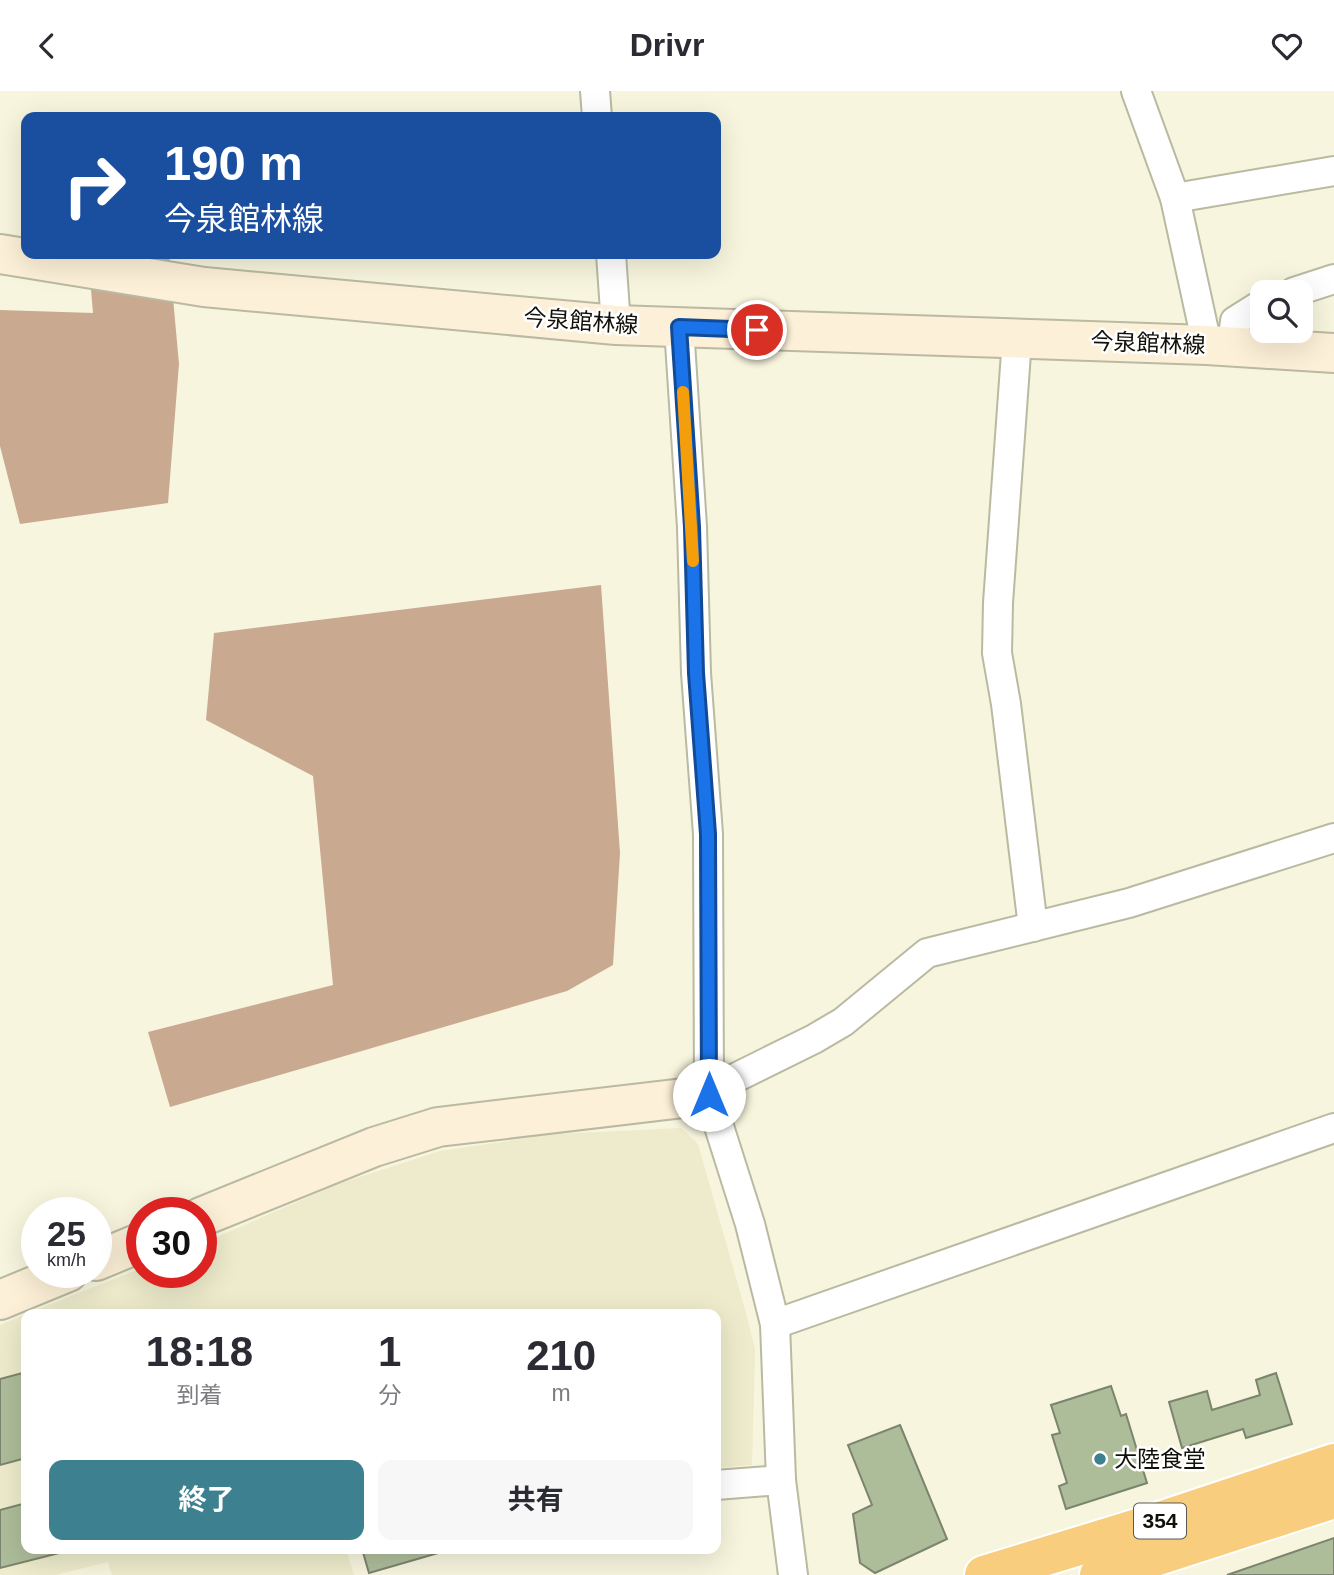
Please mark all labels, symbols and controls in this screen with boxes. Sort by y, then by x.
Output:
icon: back [28,27,66,65]
text: Drivr [630,27,704,63]
icon: heart [1268,27,1306,65]
text: 190 m [164,136,303,190]
icon: right [49,140,140,231]
text: 今泉館林線 [164,201,324,237]
map controls [1250,280,1313,343]
button: search [1250,280,1313,343]
pin [727,300,787,360]
street label: 今泉館林線 [523,304,639,338]
icon: arrive [738,311,776,349]
street label: 今泉館林線 [1090,328,1206,358]
position arrow [672,1058,746,1132]
speed limit sign: 30 [126,1197,217,1288]
text: 25 [47,1214,86,1253]
text: km/h [47,1250,86,1270]
text: 18:18 [146,1328,253,1375]
text: 1 [378,1328,401,1375]
text: 210 [526,1332,596,1379]
text: m [552,1380,571,1406]
text: 到着 [176,1382,222,1408]
text: 分 [378,1382,401,1408]
place label: 大陸食堂 [1114,1446,1206,1472]
marker: 大陸食堂 [1092,1451,1108,1467]
button: 終了 [49,1460,364,1540]
button: 共有 [378,1460,693,1540]
road number: 354 [1134,1503,1186,1539]

